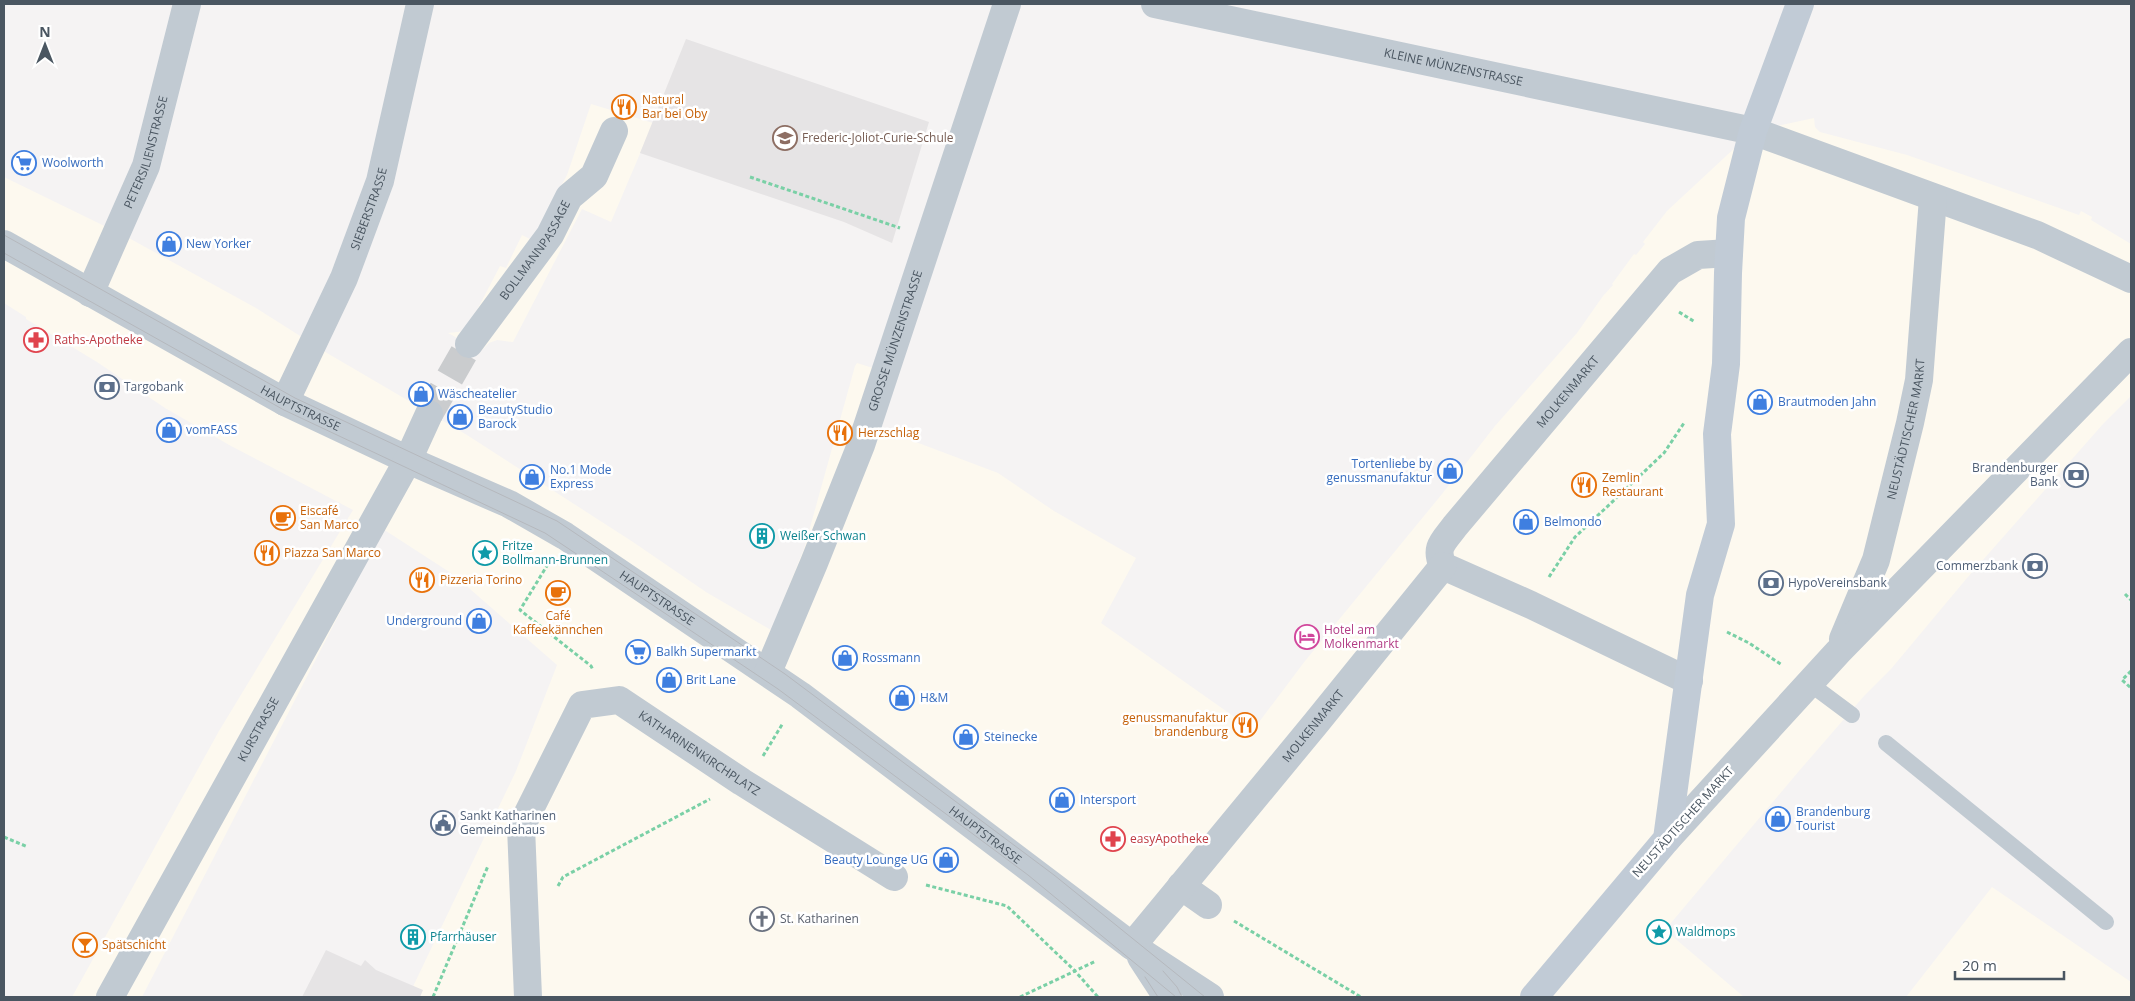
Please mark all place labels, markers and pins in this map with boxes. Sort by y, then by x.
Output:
place label: Natural Bar bei Oby [642,91,708,122]
restaurant icon: Natural Bar bei Oby [611,94,637,120]
school or university icon: Frederic-Joliot-Curie-Schule [772,125,798,151]
place label: Frederic-Joliot-Curie-Schule [802,129,954,146]
supermarket icon: Woolworth [11,150,37,176]
place label: Woolworth [42,154,104,171]
shop icon: New Yorker [156,231,182,257]
place label: New Yorker [186,235,251,252]
pharmacy icon: Raths-Apotheke [23,327,49,353]
place label: Raths-Apotheke [54,331,143,348]
bank icon: Targobank [94,374,120,400]
place label: Targobank [124,378,184,395]
shop icon: Wäscheatelier [408,381,434,407]
place label: Wäscheatelier [438,385,517,402]
shop icon: Brautmoden Jahn [1747,389,1773,415]
place label: Brautmoden Jahn [1778,393,1876,410]
place label: BeautyStudio Barock [478,401,553,432]
shop icon: BeautyStudio Barock [447,404,473,430]
shop icon: vomFASS [156,417,182,443]
restaurant icon: Herzschlag [827,420,853,446]
place label: vomFASS [186,421,237,438]
place label: Herzschlag [858,424,920,441]
place label: Tortenliebe by genussmanufaktur [1327,455,1433,486]
shop icon: Tortenliebe by genussmanufaktur [1437,458,1463,484]
place label: Brandenburger Bank [1972,459,2059,490]
place label: No.1 Mode Express [550,461,612,492]
bank icon: Brandenburger Bank [2063,462,2089,488]
shop icon: No.1 Mode Express [519,464,545,490]
place label: Zemlin Restaurant [1602,469,1663,500]
restaurant icon: Zemlin Restaurant [1571,472,1597,498]
place label: Eiscafé San Marco [300,502,359,533]
cafe icon: Eiscafé San Marco [270,505,296,531]
shop icon: Belmondo [1513,509,1539,535]
place label: Belmondo [1544,513,1602,530]
building icon: Weißer Schwan [749,523,775,549]
place label: Weißer Schwan [780,527,866,544]
place label: Fritze Bollmann-Brunnen [502,537,608,568]
restaurant icon: Piazza San Marco [254,540,280,566]
place icon: Fritze Bollmann-Brunnen [472,540,498,566]
place label: Piazza San Marco [284,544,381,561]
bank icon: Commerzbank [2022,553,2048,579]
place label: Commerzbank [1936,557,2019,574]
restaurant icon: Pizzeria Torino [409,567,435,593]
bank icon: HypoVereinsbank [1758,570,1784,596]
place label: Pizzeria Torino [440,571,522,588]
place label: HypoVereinsbank [1788,574,1887,591]
cafe icon: Café Kaffeekännchen [545,580,571,606]
place label: Café Kaffeekännchen [513,607,603,638]
shop icon: Underground [466,608,492,634]
place label: Underground [386,612,462,629]
place label: Hotel am Molkenmarkt [1324,621,1399,652]
hotel icon: Hotel am Molkenmarkt [1294,624,1320,650]
supermarket icon: Balkh Supermarkt [625,639,651,665]
place label: Balkh Supermarkt [656,643,756,660]
shop icon: Rossmann [832,645,858,671]
place label: Rossmann [862,649,921,666]
shop icon: Brit Lane [656,667,682,693]
place label: Brit Lane [686,671,736,688]
shop icon: H&M [889,685,915,711]
place label: H&M [920,689,948,706]
place label: genussmanufaktur brandenburg [1123,709,1228,740]
restaurant icon: genussmanufaktur brandenburg [1232,712,1258,738]
shop icon: Steinecke [953,724,979,750]
place label: Steinecke [984,728,1038,745]
shop icon: Intersport [1049,787,1075,813]
place label: Intersport [1080,791,1136,808]
place label: Brandenburg Tourist [1796,803,1871,834]
shop icon: Brandenburg Tourist [1765,806,1791,832]
place label: Sankt Katharinen Gemeindehaus [460,807,556,838]
public building icon: Sankt Katharinen Gemeindehaus [430,810,456,836]
pharmacy icon: easyApotheke [1100,826,1126,852]
place label: easyApotheke [1130,830,1209,847]
shop icon: Beauty Lounge UG [933,847,959,873]
place label: Beauty Lounge UG [824,851,928,868]
church icon: St. Katharinen [749,906,775,932]
place label: St. Katharinen [780,910,859,927]
place icon: Waldmops [1646,919,1672,945]
place label: Waldmops [1676,923,1736,940]
building icon: Pfarrhäuser [400,924,426,950]
place label: Pfarrhäuser [430,928,497,945]
bar icon: Spätschicht [72,932,98,958]
place label: Spätschicht [102,936,166,953]

